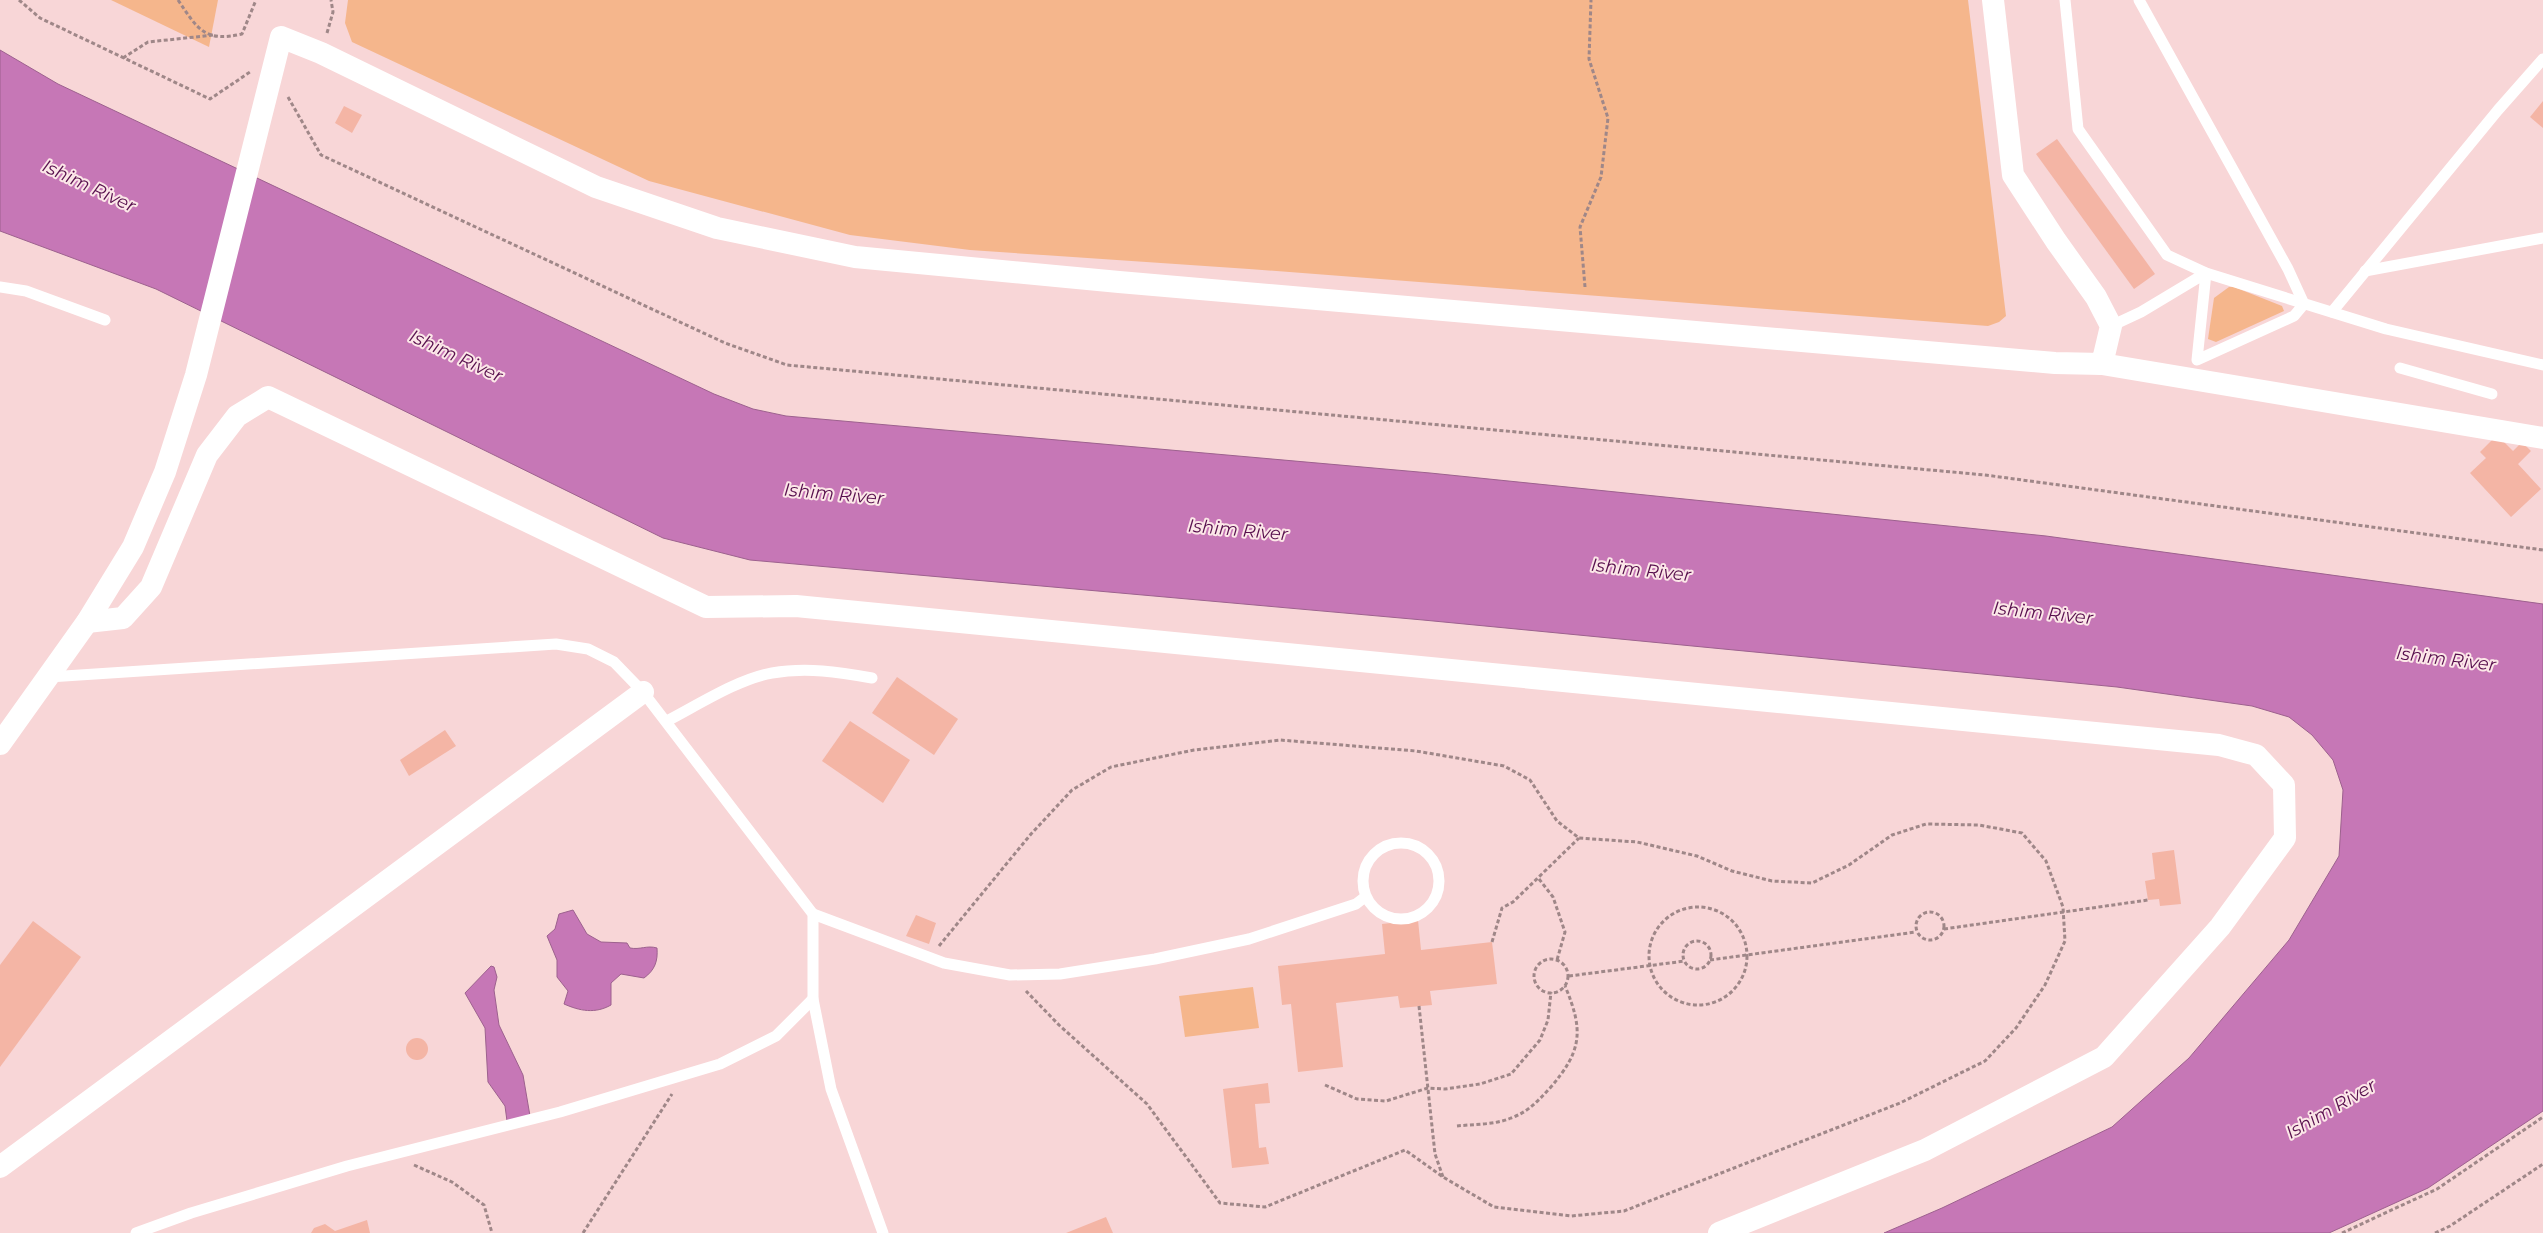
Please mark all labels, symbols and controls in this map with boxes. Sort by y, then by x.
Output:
water label: Ishim River [39,155,140,218]
water label: Ishim River [406,325,507,388]
water label: Ishim River [783,479,886,509]
water label: Ishim River [1187,515,1290,545]
water label: Ishim River [1590,554,1693,586]
water label: Ishim River [1992,597,2095,629]
water label: Ishim River [2395,642,2498,676]
water label: Ishim River [2282,1074,2381,1144]

